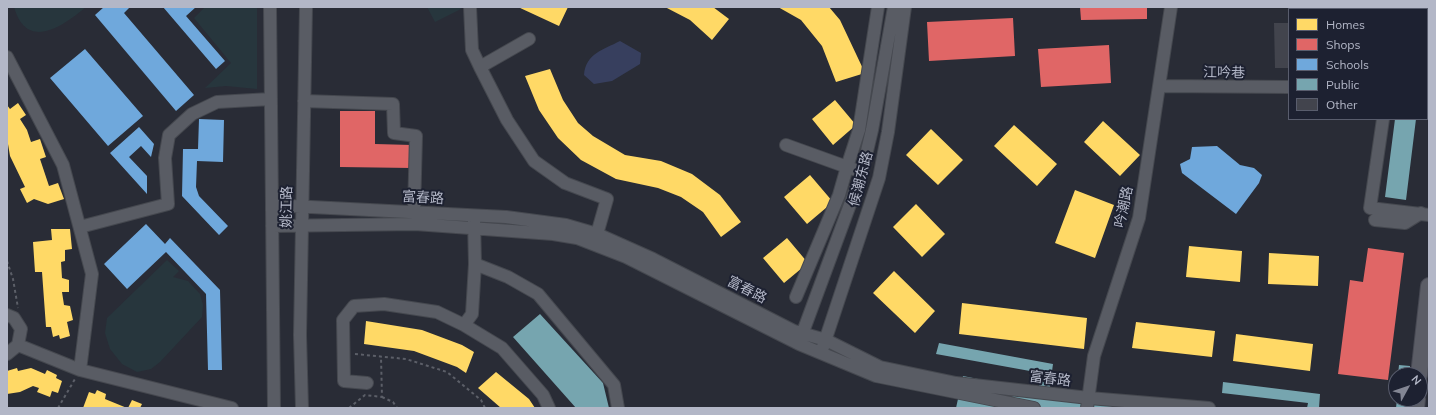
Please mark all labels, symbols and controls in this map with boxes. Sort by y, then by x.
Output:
legend [1288,8,1428,120]
text: Homes [1326,17,1365,32]
text: Shops [1326,37,1361,52]
text: Schools [1326,57,1369,72]
street label: 江吟巷 [1203,64,1245,82]
text: Public [1326,77,1360,92]
text: Other [1326,97,1357,112]
street label: 候潮东路 [846,150,876,208]
street label: 吟潮路 [1111,185,1137,229]
street label: 姚江路 [278,186,296,228]
street label: 富春路 [402,189,444,207]
street label: 富春路 [724,273,770,307]
north arrow [1388,367,1428,407]
street label: 富春路 [1028,368,1072,390]
text: N [1408,372,1424,388]

